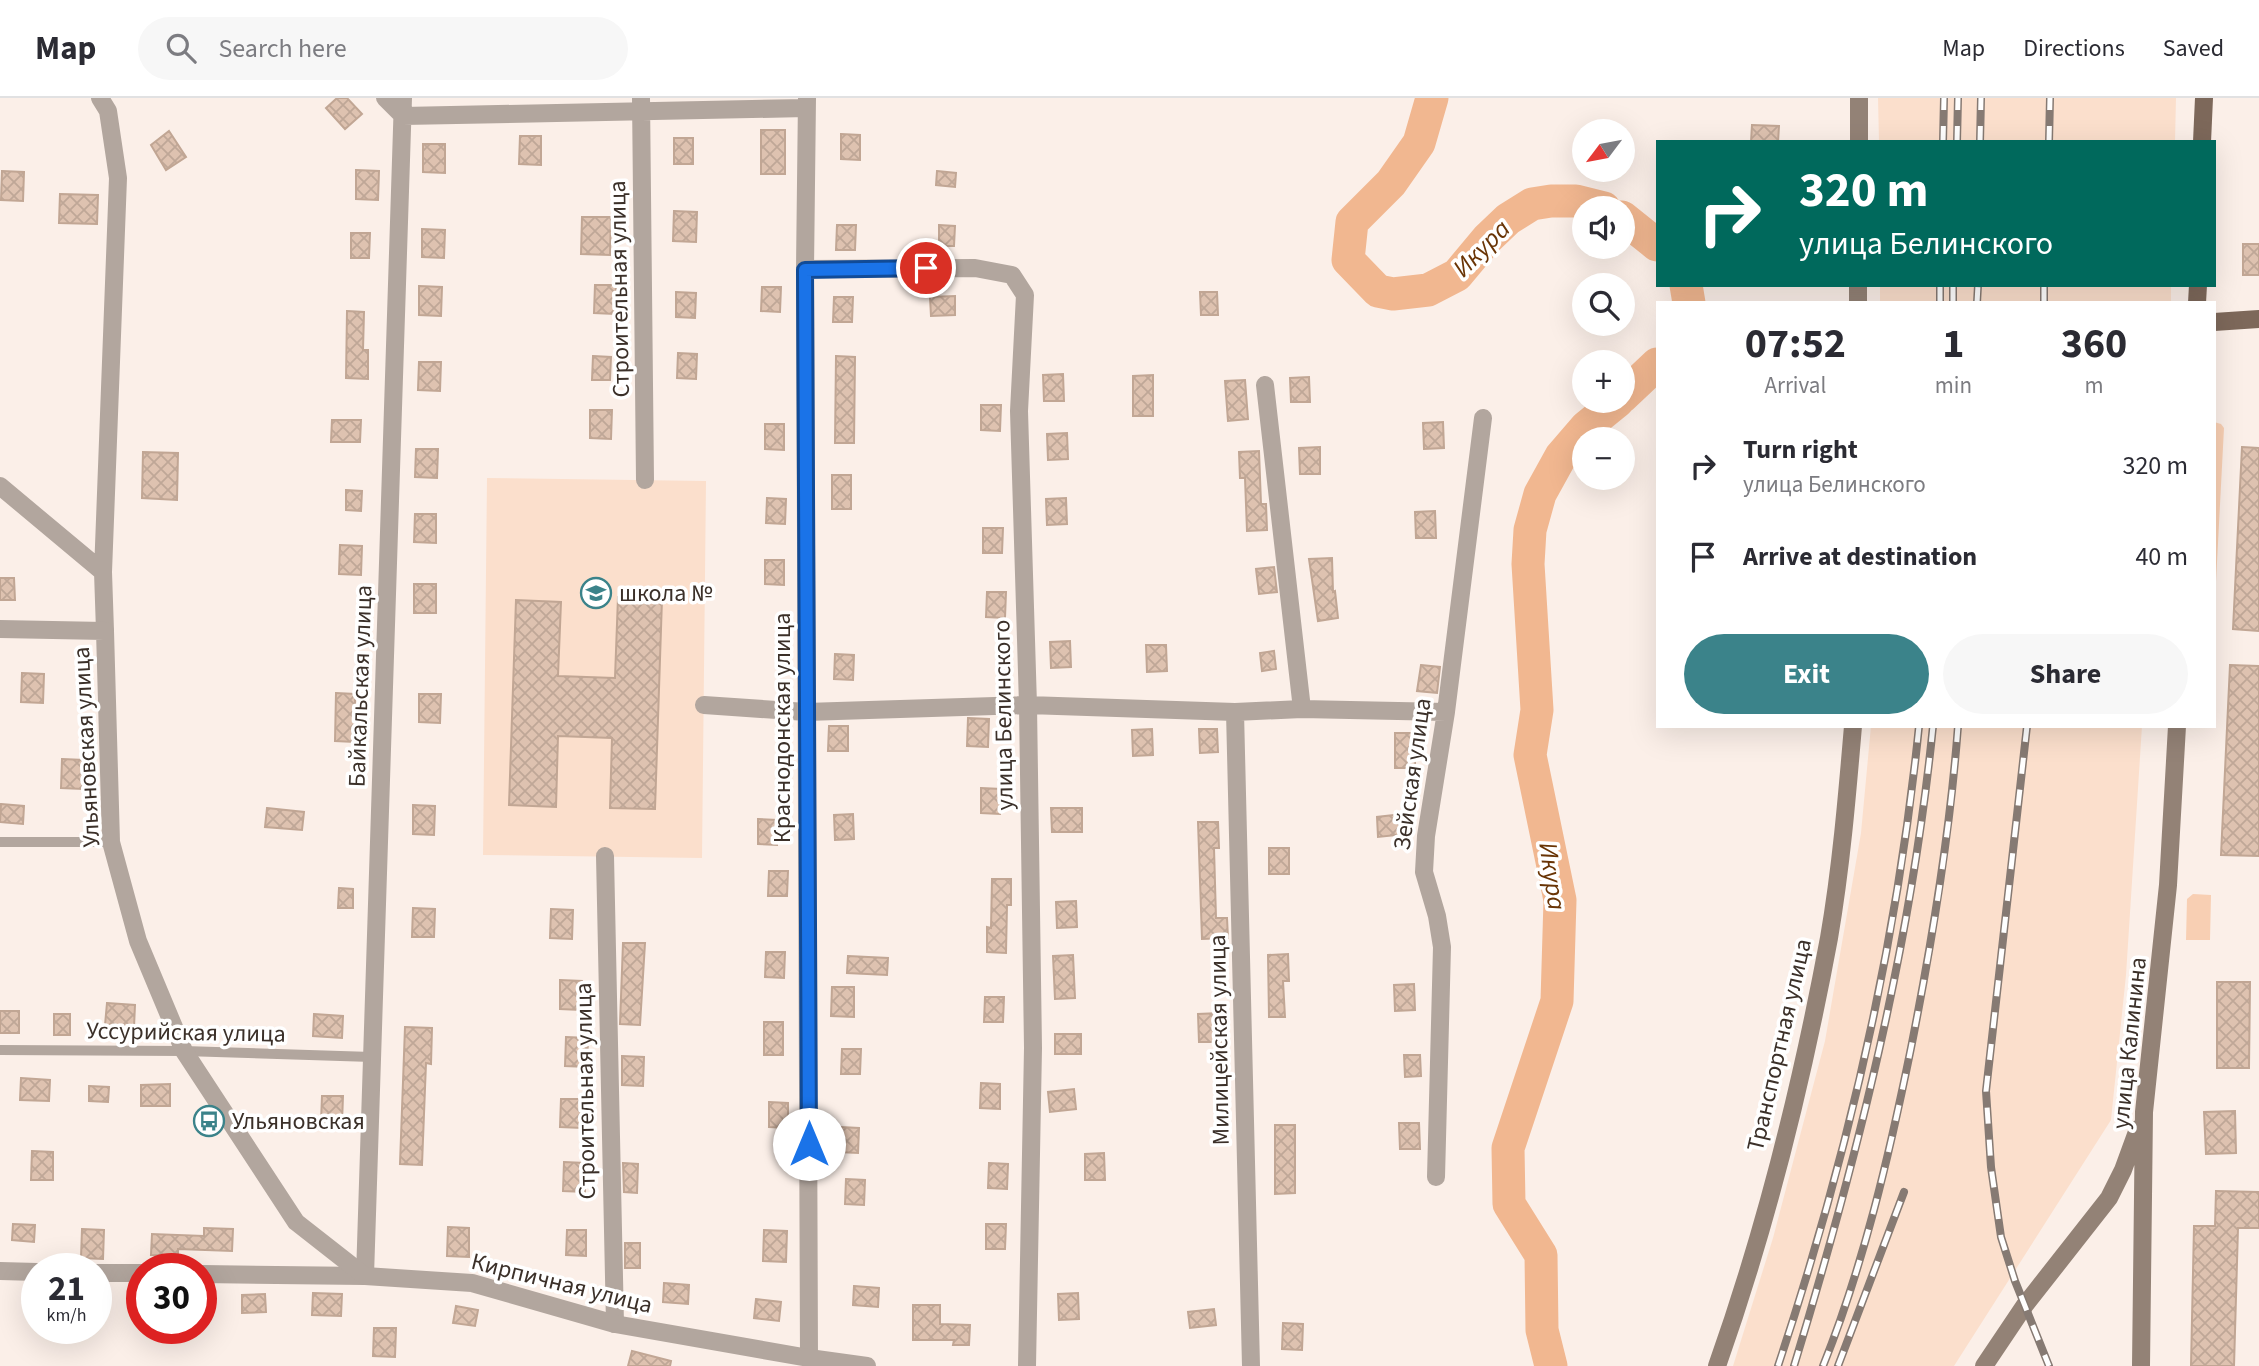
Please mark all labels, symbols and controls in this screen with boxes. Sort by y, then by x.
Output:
search box [138,17,628,80]
text: Map [35,25,96,72]
icon: search [162,29,200,67]
text: Search here [218,30,347,67]
text: Map [1942,31,1985,66]
text: Directions [2023,31,2125,66]
text: Saved [2163,31,2224,66]
north arrow [1572,119,1634,182]
map controls [1572,119,1635,490]
text: 320 m [1799,156,1928,226]
icon: right [1684,168,1775,259]
street label: Строительная улица [600,180,639,398]
button: sound [1572,196,1635,259]
water label: Икура [1444,211,1519,286]
text: улица Белинского [1799,221,2053,267]
pin [896,238,956,298]
icon: arrive [907,249,945,287]
button: search [1572,273,1635,336]
text: 07:52 [1745,314,1846,374]
text: 1 [1942,314,1964,374]
text: 360 [2061,314,2127,374]
button: + [1572,350,1635,413]
text: Arrival [1764,369,1826,402]
text: min [1935,369,1972,402]
text: m [2084,369,2104,402]
button: − [1572,427,1635,490]
text: Turn right [1743,431,1858,468]
icon: right [1684,447,1722,485]
text: 320 m [2122,447,2188,484]
text: улица Белинского [1743,468,1926,501]
icon: arrive [1684,538,1722,576]
text: Arrive at destination [1743,538,1977,575]
text: 40 m [2135,538,2188,575]
school or university icon: школа № [579,576,613,610]
place label: школа № [619,576,713,611]
street label: Байкальская улица [339,584,382,788]
street label: Краснодонская улица [765,613,800,843]
street label: улица Белинского [984,619,1023,811]
button: Exit [1684,634,1929,714]
button: Share [1943,634,2188,714]
street label: Ульяновская улица [64,646,109,848]
street label: Зейская улица [1384,696,1441,852]
water label: Икура [1529,840,1576,912]
street label: Милицейская улица [1200,934,1239,1146]
street label: Транспортная улица [1738,935,1821,1155]
street label: улица Калинина [2103,955,2156,1131]
street label: Строительная улица [566,982,605,1200]
street label: Уссурийская улица [86,1013,286,1052]
bus stop icon: Ульяновская [192,1104,226,1138]
place label: Ульяновская [232,1104,365,1139]
position arrow [772,1107,846,1181]
street label: Кирпичная улица [468,1244,656,1323]
speed limit sign: 30 [126,1253,217,1344]
text: 21 [48,1264,85,1314]
text: km/h [47,1303,86,1328]

